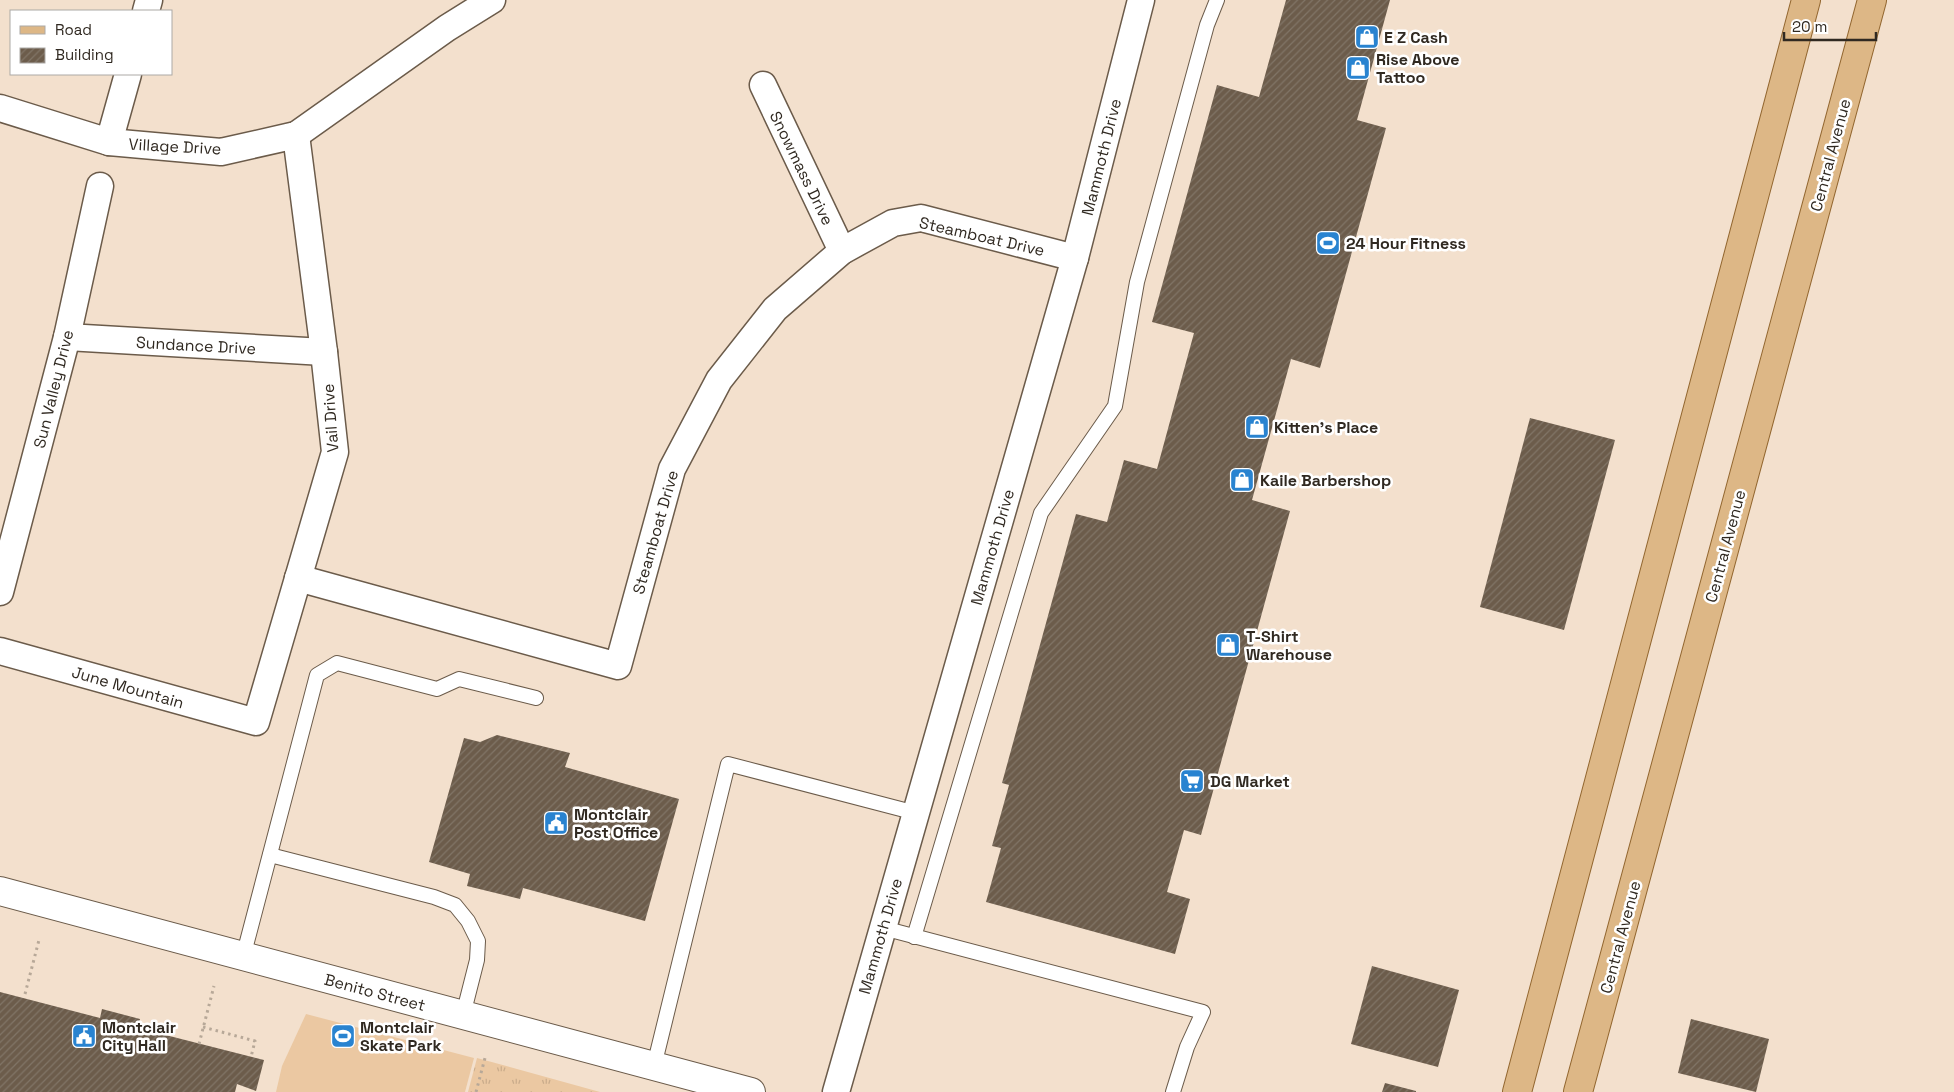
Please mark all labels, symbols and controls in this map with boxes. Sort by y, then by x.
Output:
legend [10,10,172,75]
scale bar [1784,10,1876,42]
text: 20 m [1792,17,1827,36]
text: Road [55,20,92,39]
shop icon: E Z Cash [1354,24,1380,50]
place label: E Z Cash [1384,27,1448,48]
text: Building [55,45,114,64]
place label: Rise Above Tattoo [1376,49,1460,88]
shop icon: Rise Above Tattoo [1345,55,1371,81]
street label: Mammoth Drive [1077,96,1126,218]
street label: Central Avenue [1805,96,1856,214]
street label: Snowmass Drive [765,108,838,229]
street label: Village Drive [128,134,222,159]
street label: Steamboat Drive [917,212,1047,261]
sports icon: 24 Hour Fitness [1315,230,1341,256]
place label: 24 Hour Fitness [1346,233,1466,254]
street label: Sun Valley Drive [29,328,78,451]
street label: Sundance Drive [135,332,257,359]
street label: Vail Drive [318,383,343,453]
shop icon: Kitten's Place [1244,414,1270,440]
place label: Kitten's Place [1274,417,1378,438]
shop icon: Kaile Barbershop [1229,467,1255,493]
street label: Steamboat Drive [628,468,683,597]
place label: Kaile Barbershop [1260,470,1391,491]
street label: Mammoth Drive [966,487,1019,608]
street label: Central Avenue [1700,487,1751,605]
place label: T-Shirt Warehouse [1246,626,1332,665]
shop icon: T-Shirt Warehouse [1215,632,1241,658]
street label: June Mountain [69,661,186,714]
supermarket icon: DG Market [1179,768,1205,794]
place label: DG Market [1210,771,1290,792]
place label: Montclair Post Office [574,804,658,843]
public building icon: Montclair Post Office [543,810,569,836]
street label: Mammoth Drive [854,876,907,997]
street label: Central Avenue [1595,878,1646,996]
street label: Benito Street [322,969,428,1016]
place label: Montclair City Hall [102,1017,176,1056]
place label: Montclair Skate Park [360,1017,442,1056]
public building icon: Montclair City Hall [71,1023,97,1049]
sports icon: Montclair Skate Park [330,1023,356,1049]

